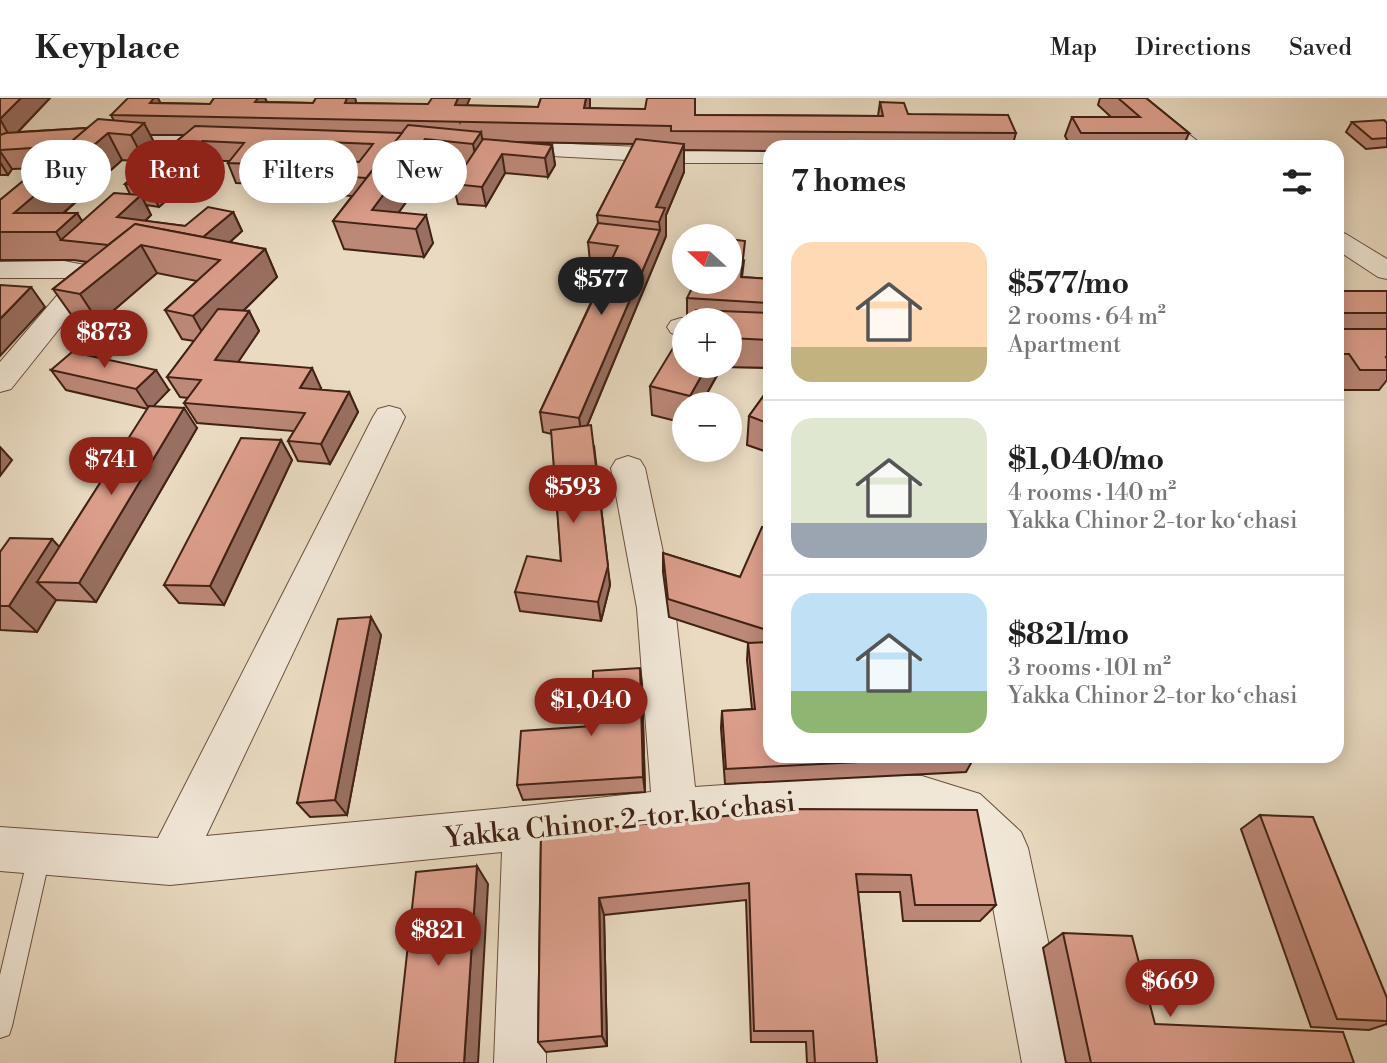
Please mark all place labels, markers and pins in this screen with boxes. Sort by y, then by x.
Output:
pin: $577 [560,258,642,317]
pin: $873 [63,310,145,370]
pin: $741 [70,438,152,497]
pin: $593 [532,466,614,525]
pin: $1,040 [534,678,648,738]
pin: $821 [397,908,479,968]
pin: $669 [1129,960,1211,1019]

